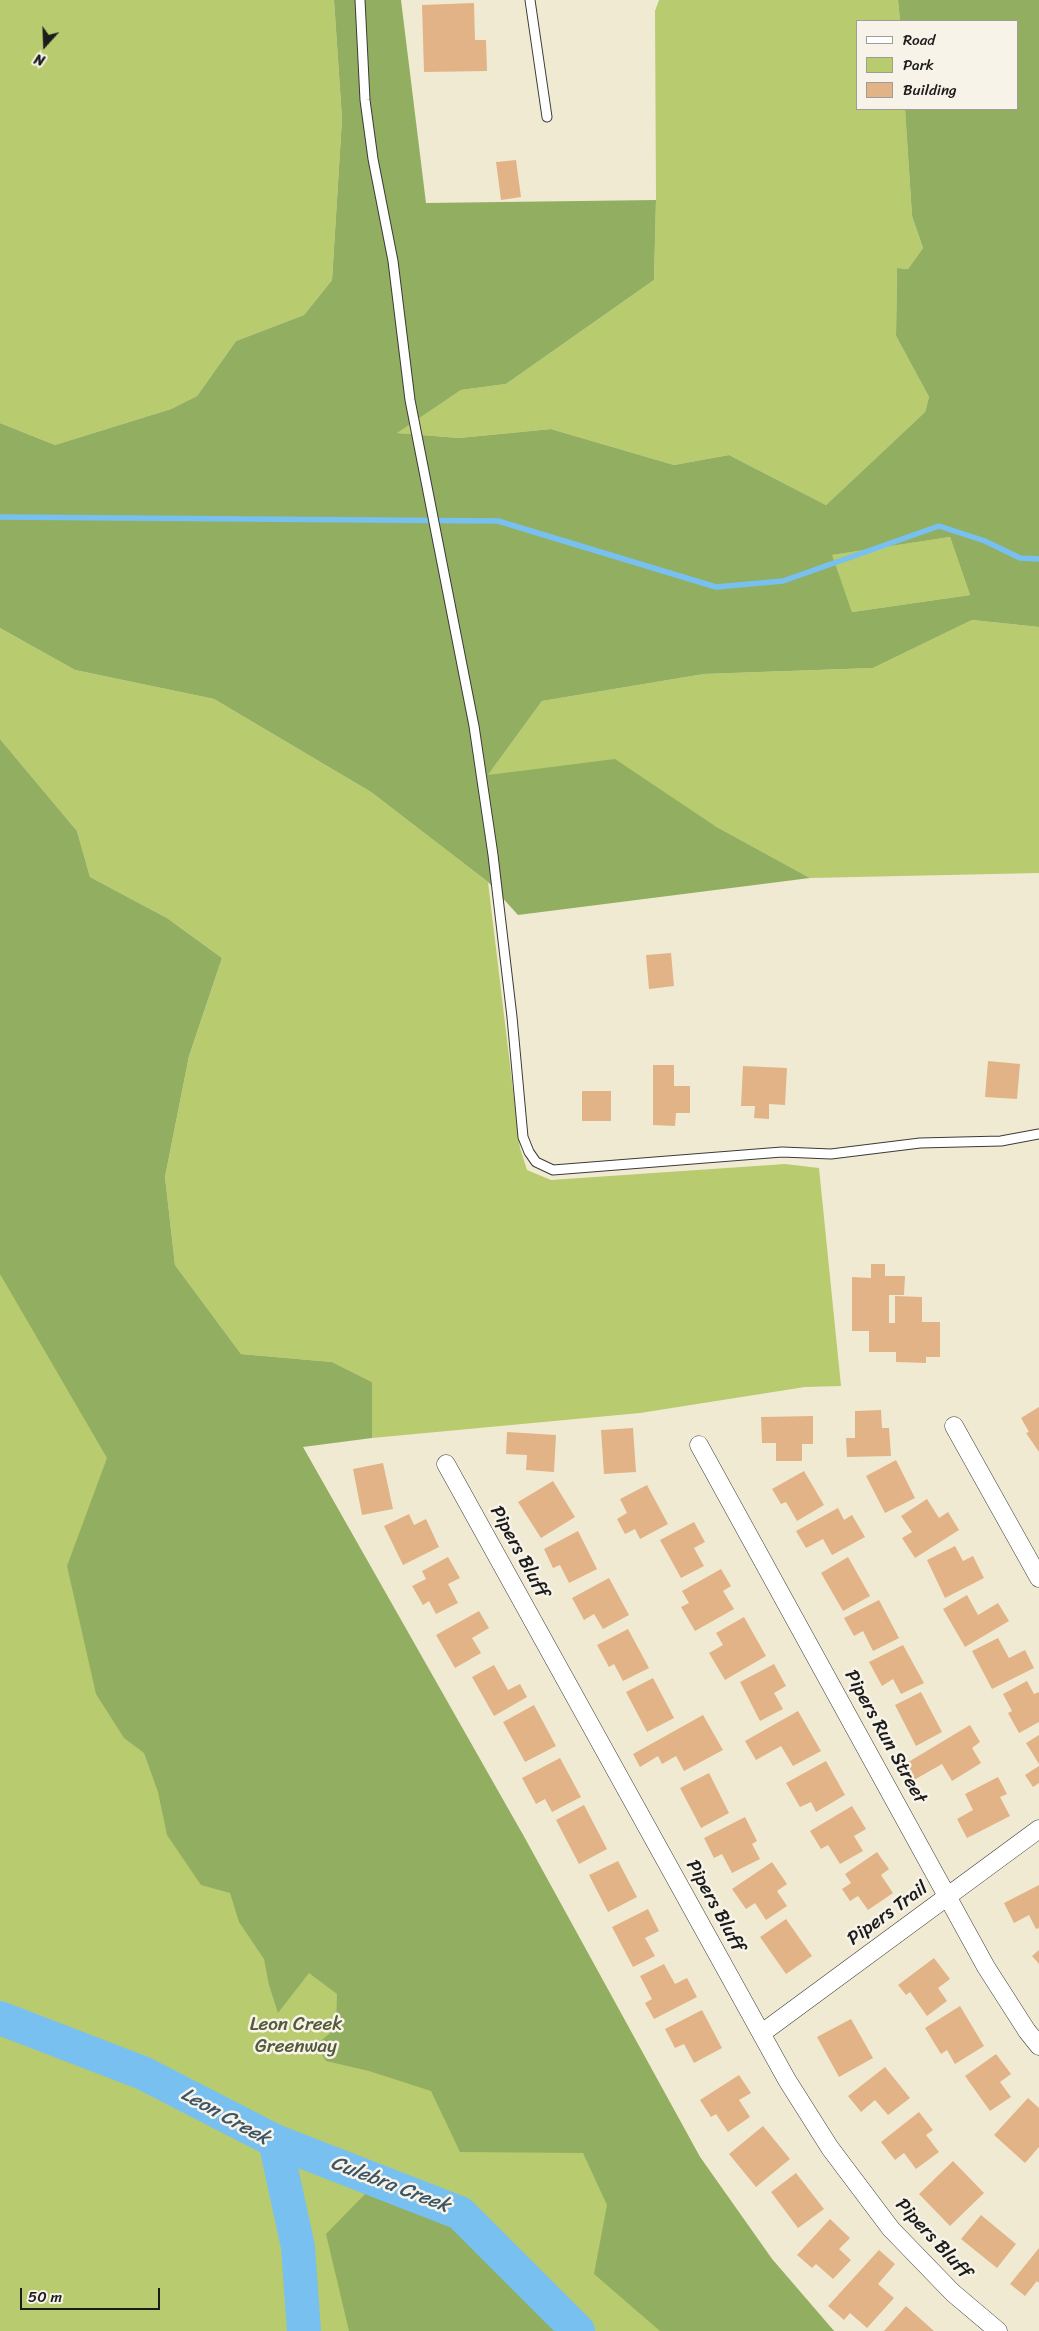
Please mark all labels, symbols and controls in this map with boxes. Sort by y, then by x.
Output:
north arrow [20,20,70,70]
legend [856,20,1019,110]
text: Road [903,27,935,53]
text: N [31,46,49,73]
text: Park [903,52,934,78]
text: Building [903,77,957,103]
street label: Pipers Bluff [484,1502,554,1602]
street label: Pipers Run Street [839,1666,931,1808]
street label: Pipers Bluff [680,1856,750,1956]
street label: Pipers Trail [843,1877,933,1951]
park label: Leon Creek Greenway [250,2014,342,2058]
water label: Leon Creek [177,2083,273,2151]
water label: Culebra Creek [327,2151,453,2219]
street label: Pipers Bluff [890,2194,976,2284]
scale bar [22,2278,162,2310]
text: 50 m [28,2284,62,2310]

